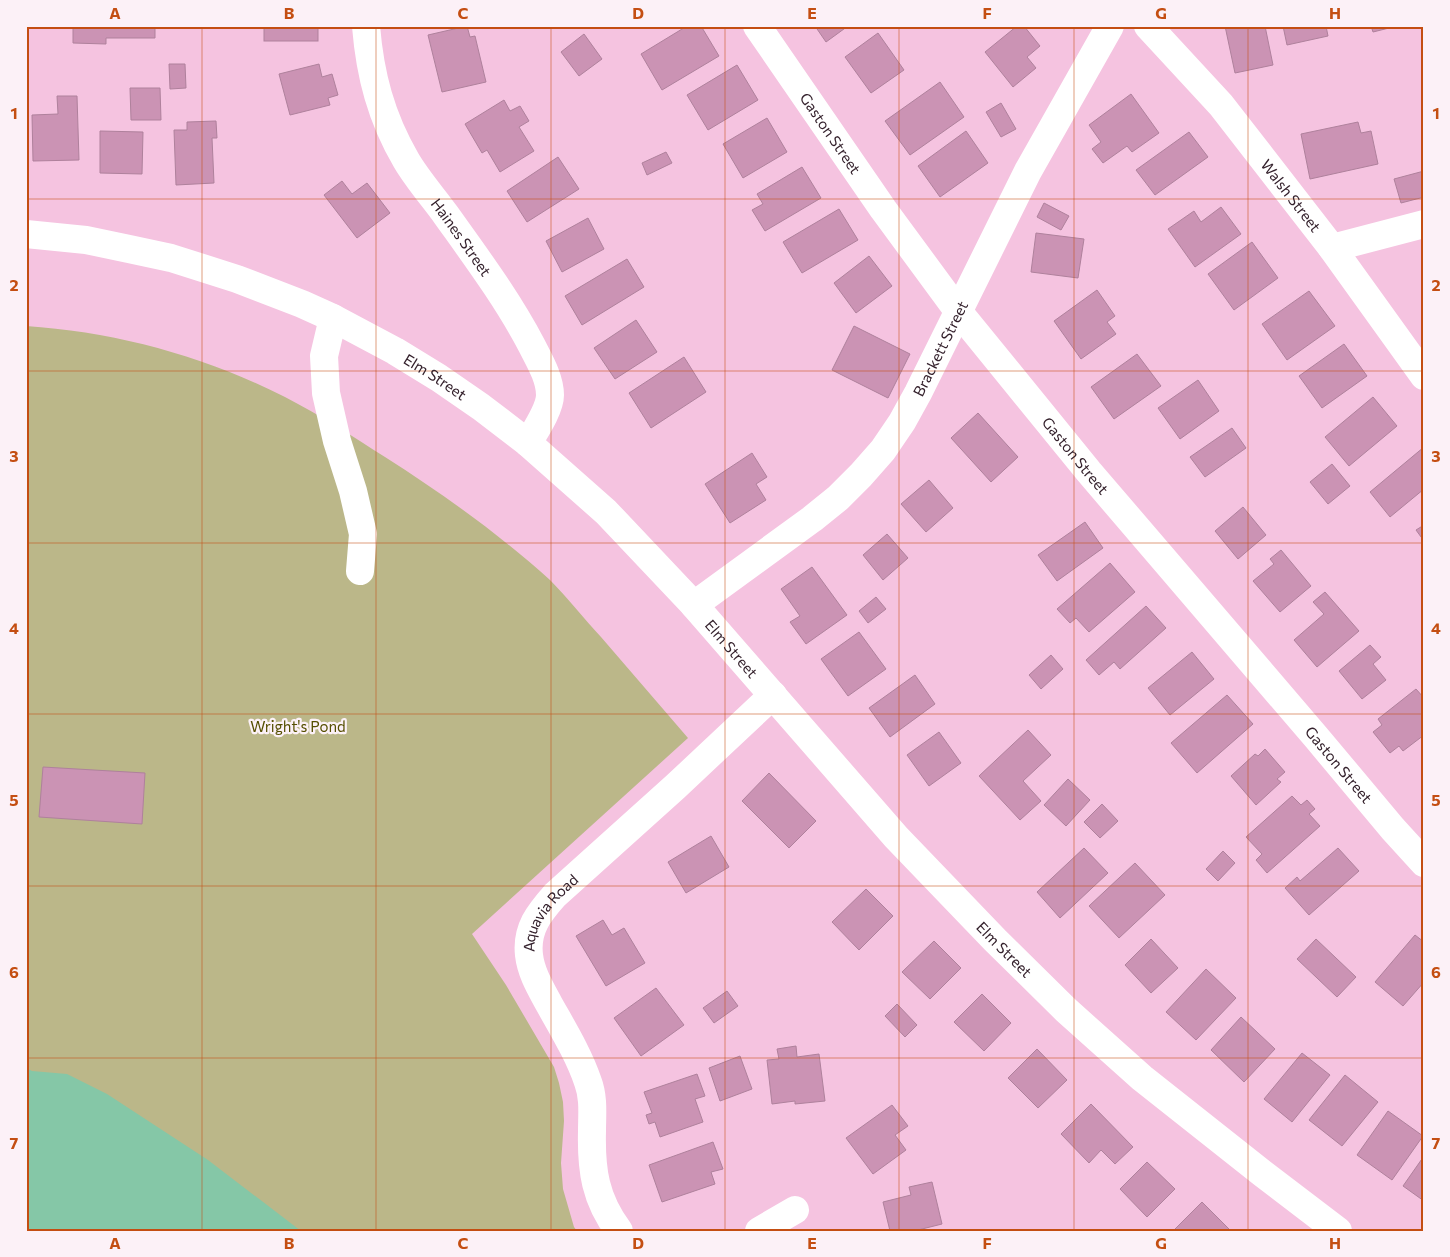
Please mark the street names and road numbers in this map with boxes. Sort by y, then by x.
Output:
street label: Gaston Street [796,89,865,177]
street label: Walsh Street [1257,156,1325,235]
street label: Haines Street [428,195,495,279]
street label: Brackett Street [909,298,971,399]
street label: Elm Street [401,350,470,403]
street label: Gaston Street [1039,413,1113,498]
street label: Elm Street [702,616,762,681]
street label: Gaston Street [1302,722,1376,806]
street label: Aquavia Road [520,870,581,952]
street label: Elm Street [973,918,1036,981]

